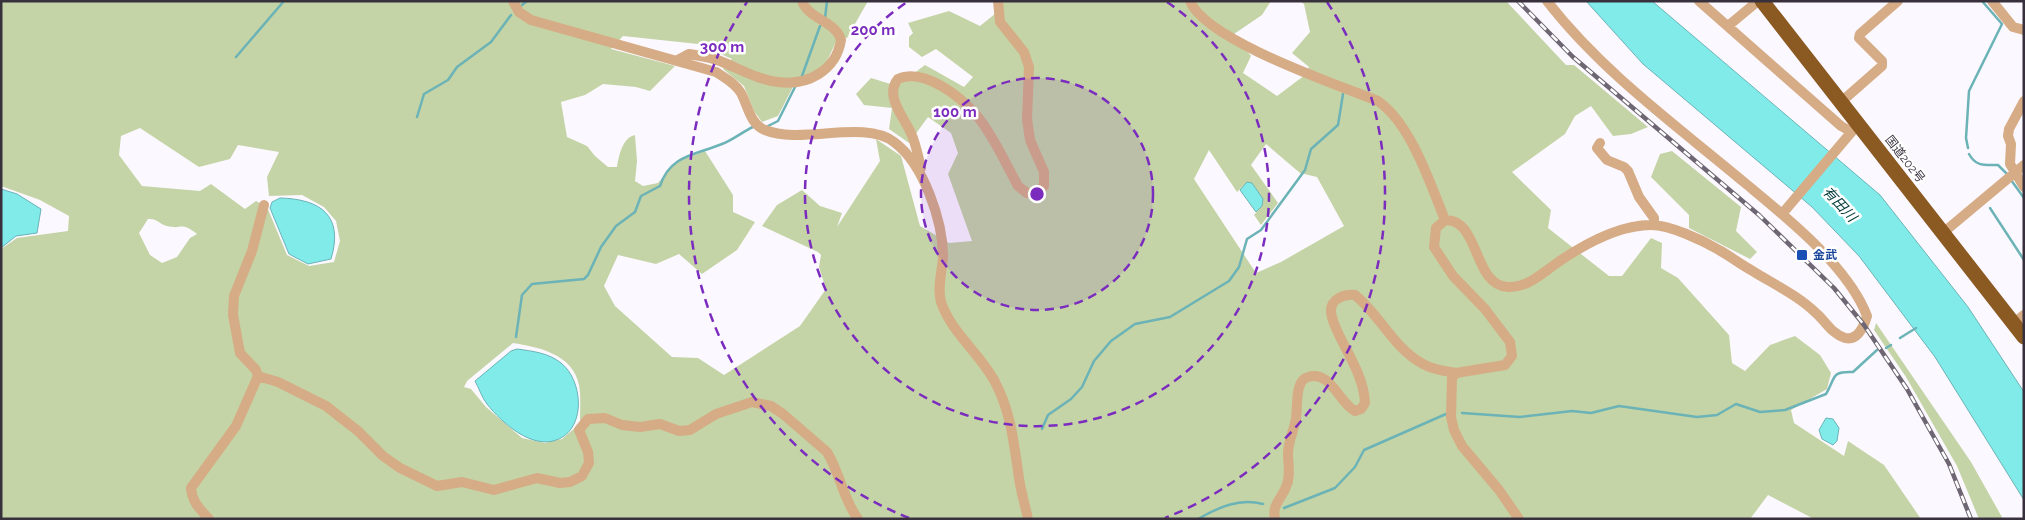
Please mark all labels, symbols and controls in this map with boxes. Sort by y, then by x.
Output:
text: 200 m [851,21,895,39]
text: 300 m [700,38,744,56]
text: 100 m [933,103,977,121]
street label: 国道202号 [1882,133,1928,185]
water label: 有田川 [1820,183,1862,226]
centre of rings [1028,185,1046,203]
marker: 金武 [1795,248,1809,262]
place label: 金武 [1813,248,1837,262]

